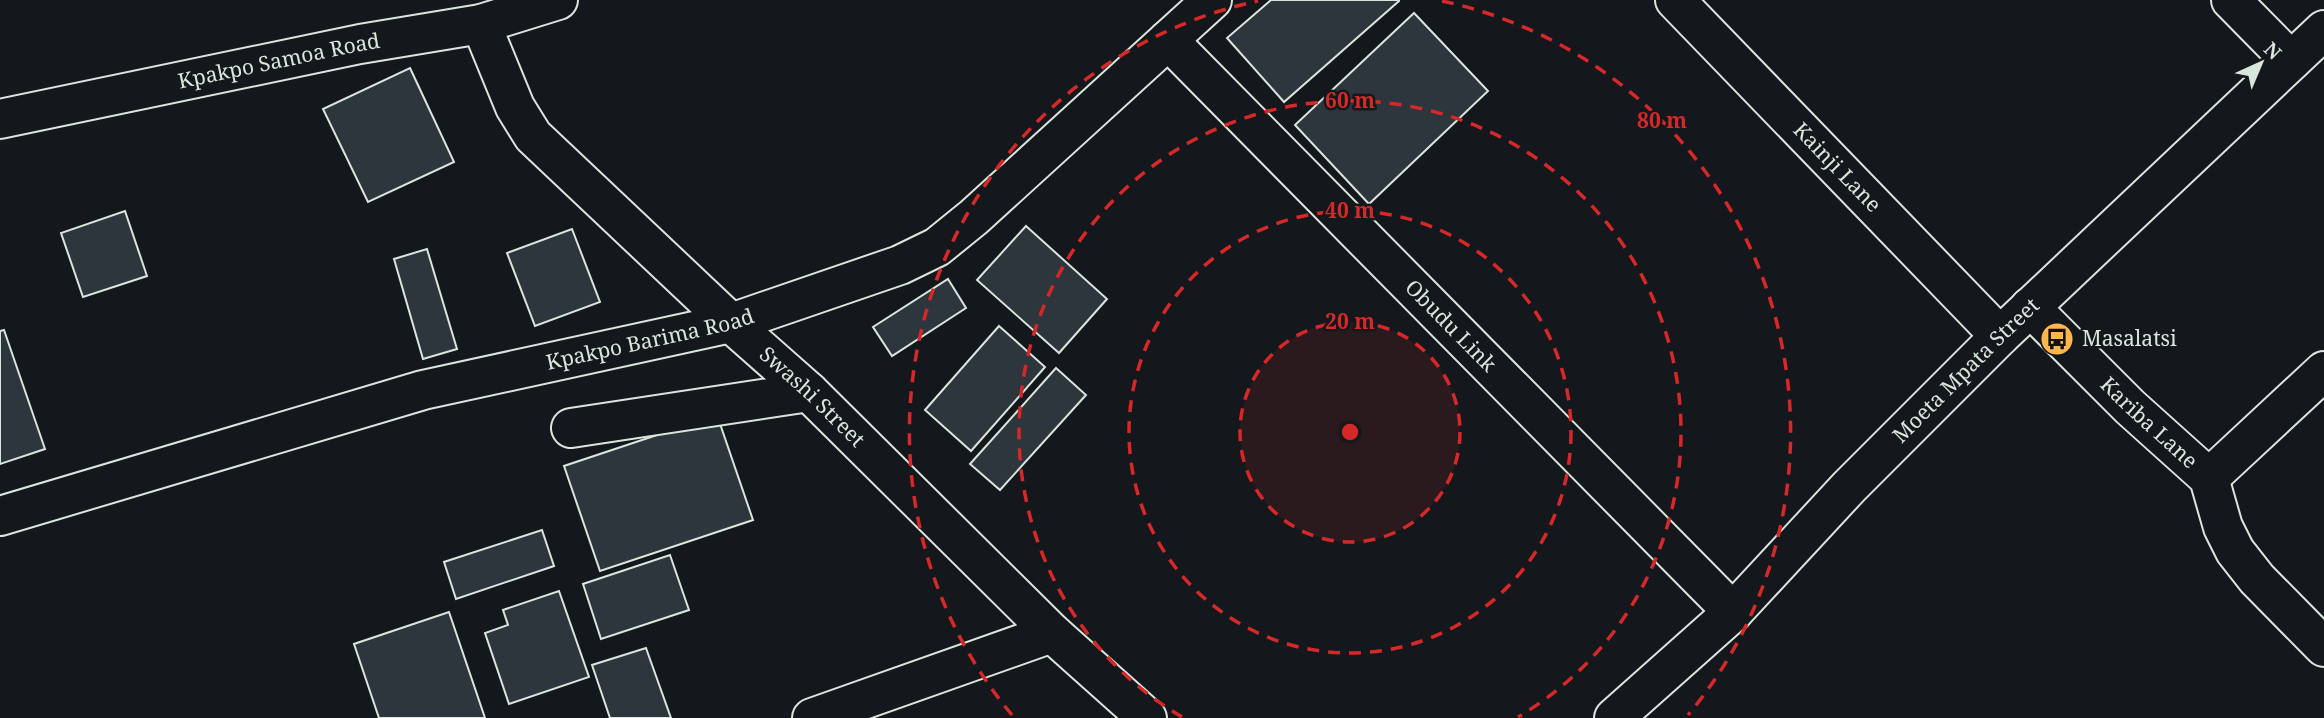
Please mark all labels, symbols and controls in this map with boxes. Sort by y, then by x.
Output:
street label: Kpakpo Samoa Road [175,26,382,95]
north arrow [2226,28,2296,98]
text: N [2258,36,2287,65]
text: 60 m [1325,86,1375,114]
text: 80 m [1637,106,1687,134]
street label: Kainji Lane [1788,116,1888,218]
text: 40 m [1325,196,1375,224]
street label: Obudu Link [1399,273,1504,378]
street label: Moeta Mpata Street [1886,291,2045,449]
street label: Kpakpo Barima Road [543,301,758,376]
text: 20 m [1325,307,1375,335]
bus stop icon: Masalatsi [2038,320,2076,358]
place label: Masalatsi [2082,324,2177,352]
street label: Swashi Street [754,340,871,453]
street label: Kariba Lane [2095,370,2204,474]
centre of rings [1338,420,1362,444]

